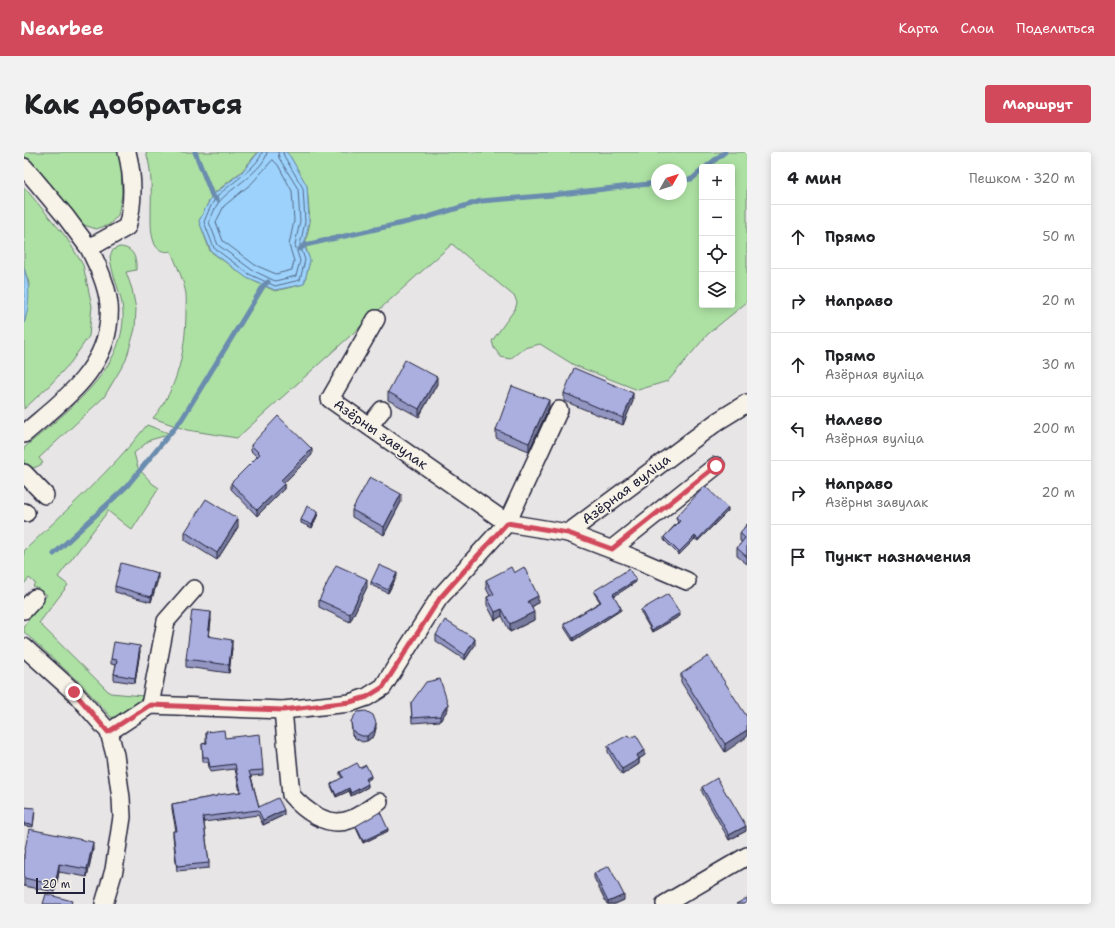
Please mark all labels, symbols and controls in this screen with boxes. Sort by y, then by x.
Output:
text: Nearbee [20,16,104,41]
text: Карта [898,19,939,37]
text: Слои [961,19,994,37]
text: Поделиться [1016,19,1095,37]
text: Как добраться [24,85,243,123]
button: Маршрут [985,85,1091,123]
north arrow [651,164,687,200]
map controls [699,164,735,308]
button: + [699,164,735,200]
text: 4 мин [787,167,842,189]
text: Пешком · 320 m [969,170,1075,187]
button: − [699,200,735,236]
icon: ahead [787,226,809,248]
text: Прямо [825,227,875,247]
text: 50 m [1042,228,1075,245]
button: locate [699,236,735,272]
button: layers [699,272,735,308]
icon: right [787,290,809,312]
text: Направо [825,291,893,311]
text: 20 m [1042,292,1075,309]
text: Прямо [825,346,875,366]
icon: ahead [787,354,809,376]
text: 30 m [1041,356,1075,373]
text: Азёрная вуліца [825,366,924,383]
street label: Азёрны завулак [330,395,432,474]
text: Налево [825,410,883,430]
icon: left [787,418,809,440]
text: 200 m [1033,420,1075,437]
text: Азёрная вуліца [825,430,924,447]
street label: Азёрная вуліца [578,450,674,528]
route start [707,457,725,475]
text: Направо [825,474,893,494]
icon: right [787,482,809,504]
text: 20 m [1042,484,1075,501]
text: Азёрны завулак [825,494,928,511]
icon: arrive [787,546,809,568]
text: Пункт назначения [825,547,971,567]
route end [65,683,83,701]
scale bar [36,876,85,895]
text: 20 m [42,877,70,892]

